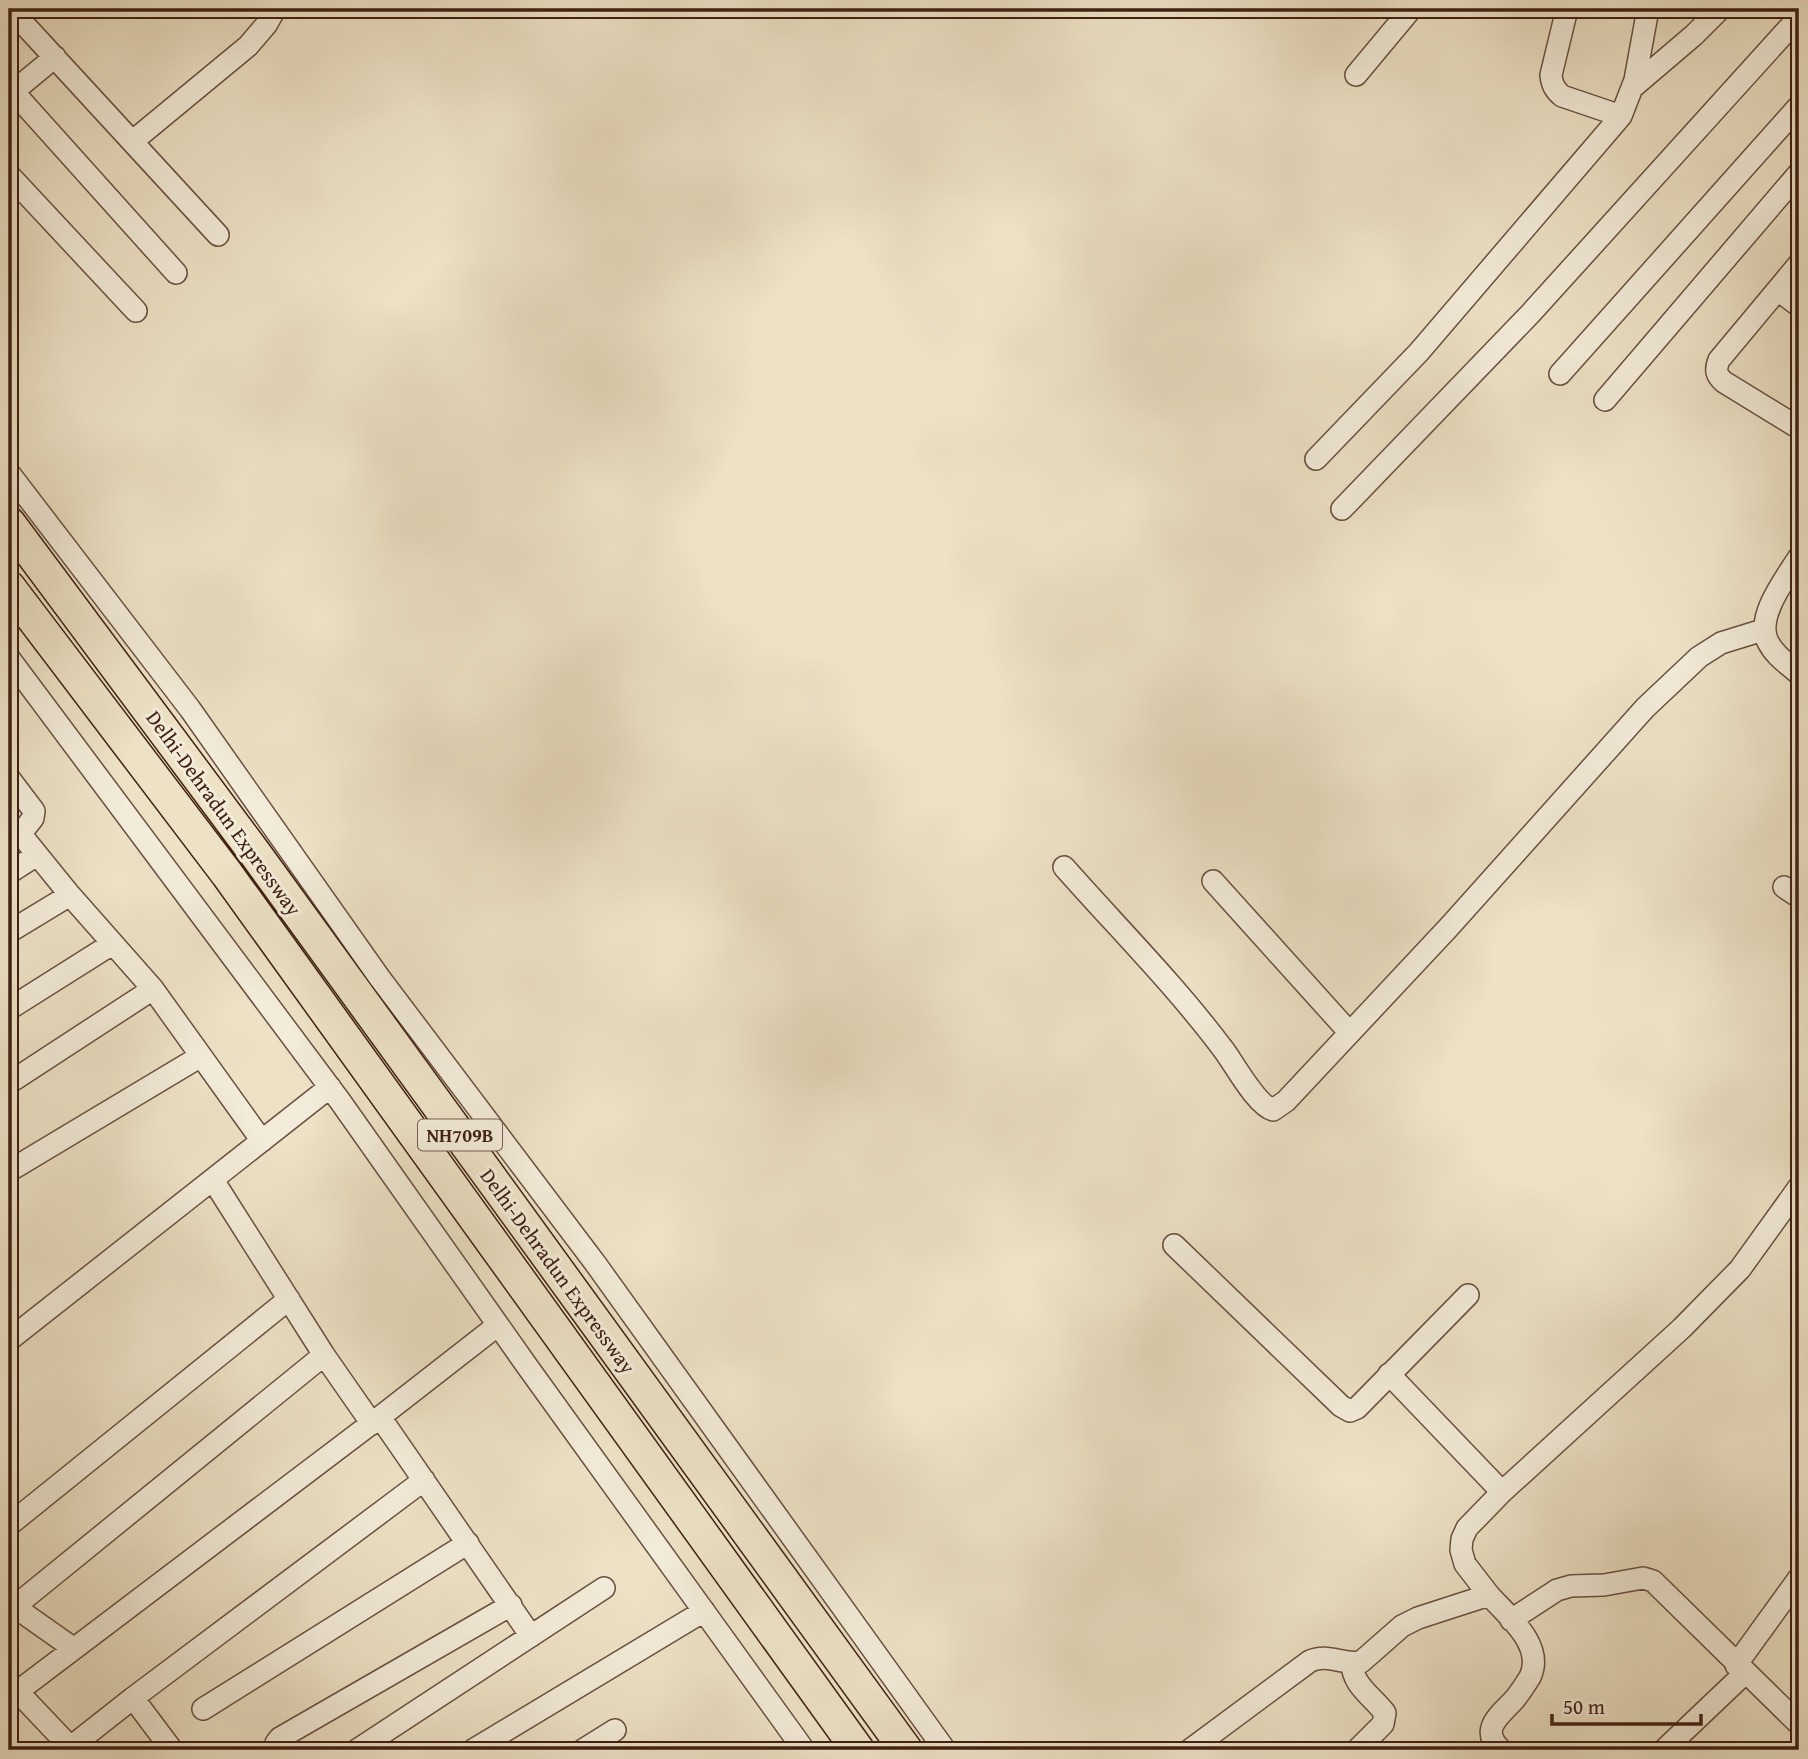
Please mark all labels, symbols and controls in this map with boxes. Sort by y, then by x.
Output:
street label: Delhi-Dehradun Expressway [139,704,310,923]
road number: NH709B [418,1120,502,1150]
street label: Delhi-Dehradun Expressway [473,1162,644,1381]
scale bar [1552,1682,1701,1726]
text: 50 m [1563,1691,1605,1722]

